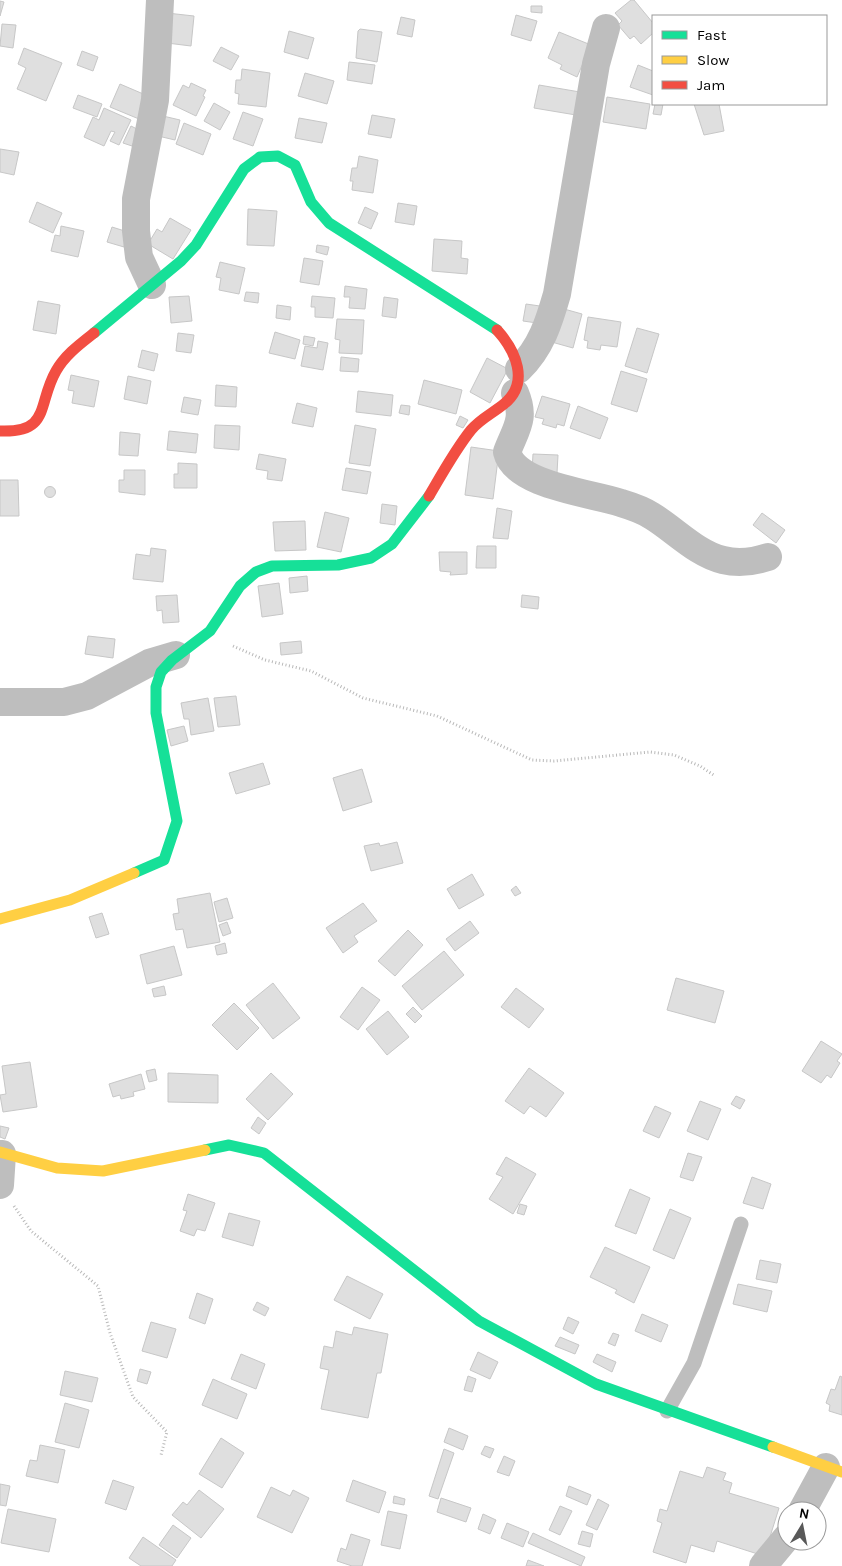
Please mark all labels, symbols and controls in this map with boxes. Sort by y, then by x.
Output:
legend [652,15,827,105]
text: Fast [697,26,727,44]
text: Slow [697,51,729,69]
text: Jam [697,76,725,94]
north arrow [777,1501,827,1551]
text: N [798,1504,811,1523]

